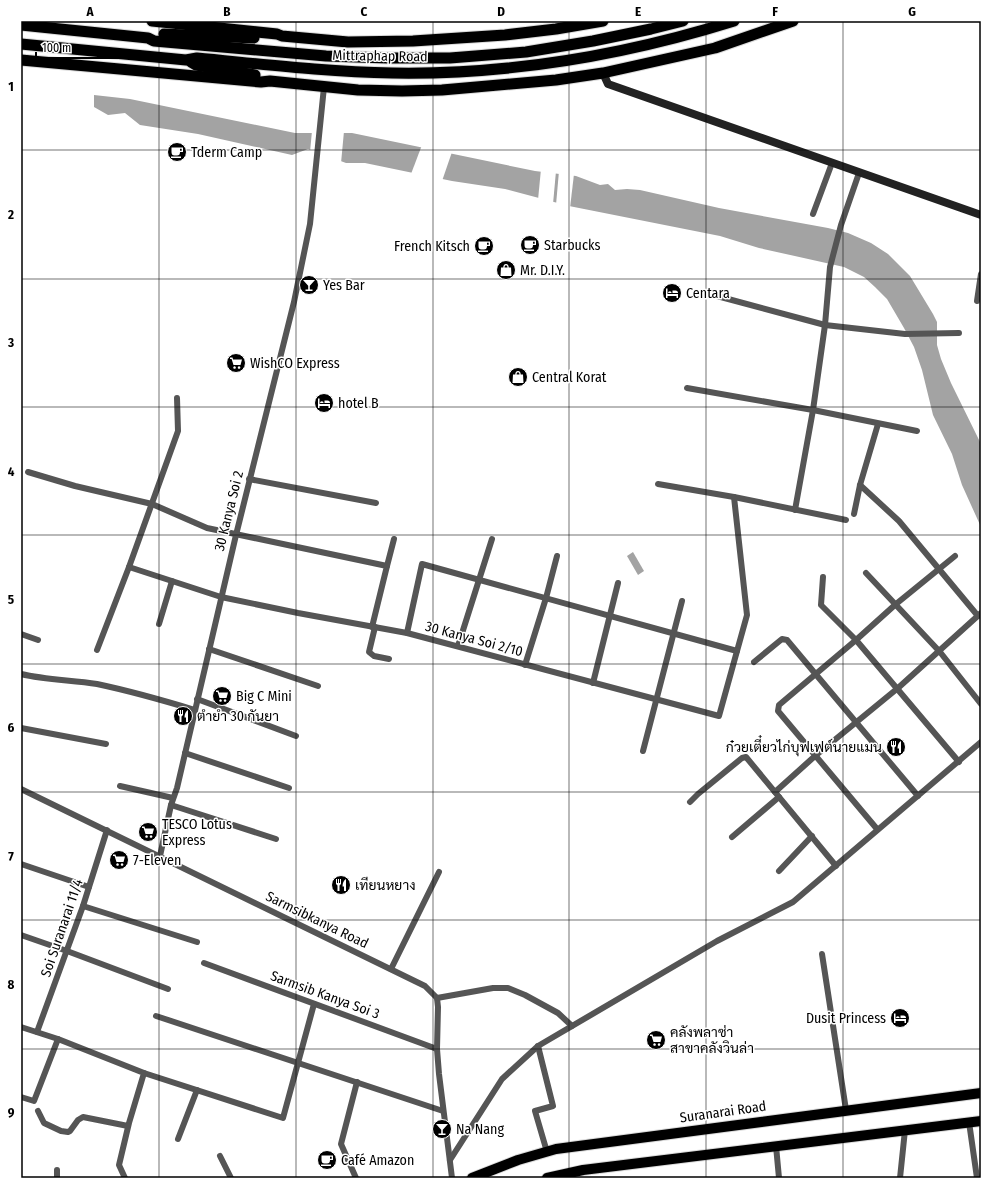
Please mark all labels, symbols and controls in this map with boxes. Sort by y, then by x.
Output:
text: A [85,4,94,19]
text: B [223,4,231,19]
text: C [361,4,368,19]
text: D [497,4,505,19]
text: E [635,4,641,19]
text: F [772,4,778,19]
text: G [908,4,916,19]
scale bar [36,34,153,60]
text: 100 m [42,41,71,55]
street label: Mittraphap Road [332,47,428,65]
text: 1 [8,79,14,94]
cafe icon: Tderm Camp [166,141,188,163]
place label: Tderm Camp [191,144,262,161]
text: 2 [7,207,14,222]
cafe icon: Starbucks [519,234,541,256]
cafe icon: French Kitsch [473,235,495,257]
place label: Starbucks [544,237,600,254]
place label: French Kitsch [394,238,470,255]
shop icon: Mr. D.I.Y. [495,259,517,281]
place label: Mr. D.I.Y. [520,262,565,279]
bar icon: Yes Bar [298,274,320,296]
place label: Yes Bar [323,277,365,294]
hotel icon: Centara [661,282,683,304]
place label: Centara [686,285,730,302]
text: 3 [7,335,14,350]
supermarket icon: WishCO Express [225,352,247,374]
place label: WishCO Express [250,355,340,372]
shop icon: Central Korat [507,366,529,388]
place label: Central Korat [532,369,607,386]
hotel icon: hotel B [313,392,335,414]
place label: hotel B [338,395,379,412]
text: 4 [8,464,15,479]
street label: 30 Kanya Soi 2 [211,469,247,553]
text: 5 [8,592,14,607]
street label: 30 Kanya Soi 2/10 [423,618,525,660]
supermarket icon: Big C Mini [211,685,233,707]
place label: Big C Mini [236,688,292,705]
restaurant icon: ตำยำ 30 กันยา [172,705,194,727]
place label: ตำยำ 30 กันยา [197,708,279,725]
text: 6 [8,720,15,735]
place label: ก๋วยเตี๋ยวไก่บุฟเฟต์นายแมน [726,735,882,757]
restaurant icon: ก๋วยเตี๋ยวไก่บุฟเฟต์นายแมน [885,736,907,758]
place label: TESCO Lotus Express [162,816,232,849]
supermarket icon: TESCO Lotus Express [137,821,159,843]
text: 7 [8,849,14,864]
supermarket icon: 7-Eleven [108,849,130,871]
place label: 7-Eleven [133,852,181,869]
restaurant icon: เทียนหยาง [330,874,352,896]
place label: เทียนหยาง [355,876,416,894]
street label: Soi Suranarai 11/4 [37,877,87,979]
street label: Sarmsibkanya Road [263,888,371,952]
street label: Sarmsib Kanya Soi 3 [268,967,382,1023]
text: 8 [8,977,15,992]
hotel icon: Dusit Princess [889,1007,911,1029]
place label: Dusit Princess [806,1010,886,1027]
place label: คลังพลาซ่า สาขาคลังวินล่า [670,1024,754,1057]
supermarket icon: คลังพลาซ่า สาขาคลังวินล่า [645,1029,667,1051]
street label: Suranarai Road [679,1098,767,1126]
text: 9 [8,1105,15,1120]
bar icon: Na Nang [431,1118,453,1140]
place label: Na Nang [456,1121,504,1138]
cafe icon: Café Amazon [316,1149,338,1171]
place label: Café Amazon [341,1152,414,1169]

